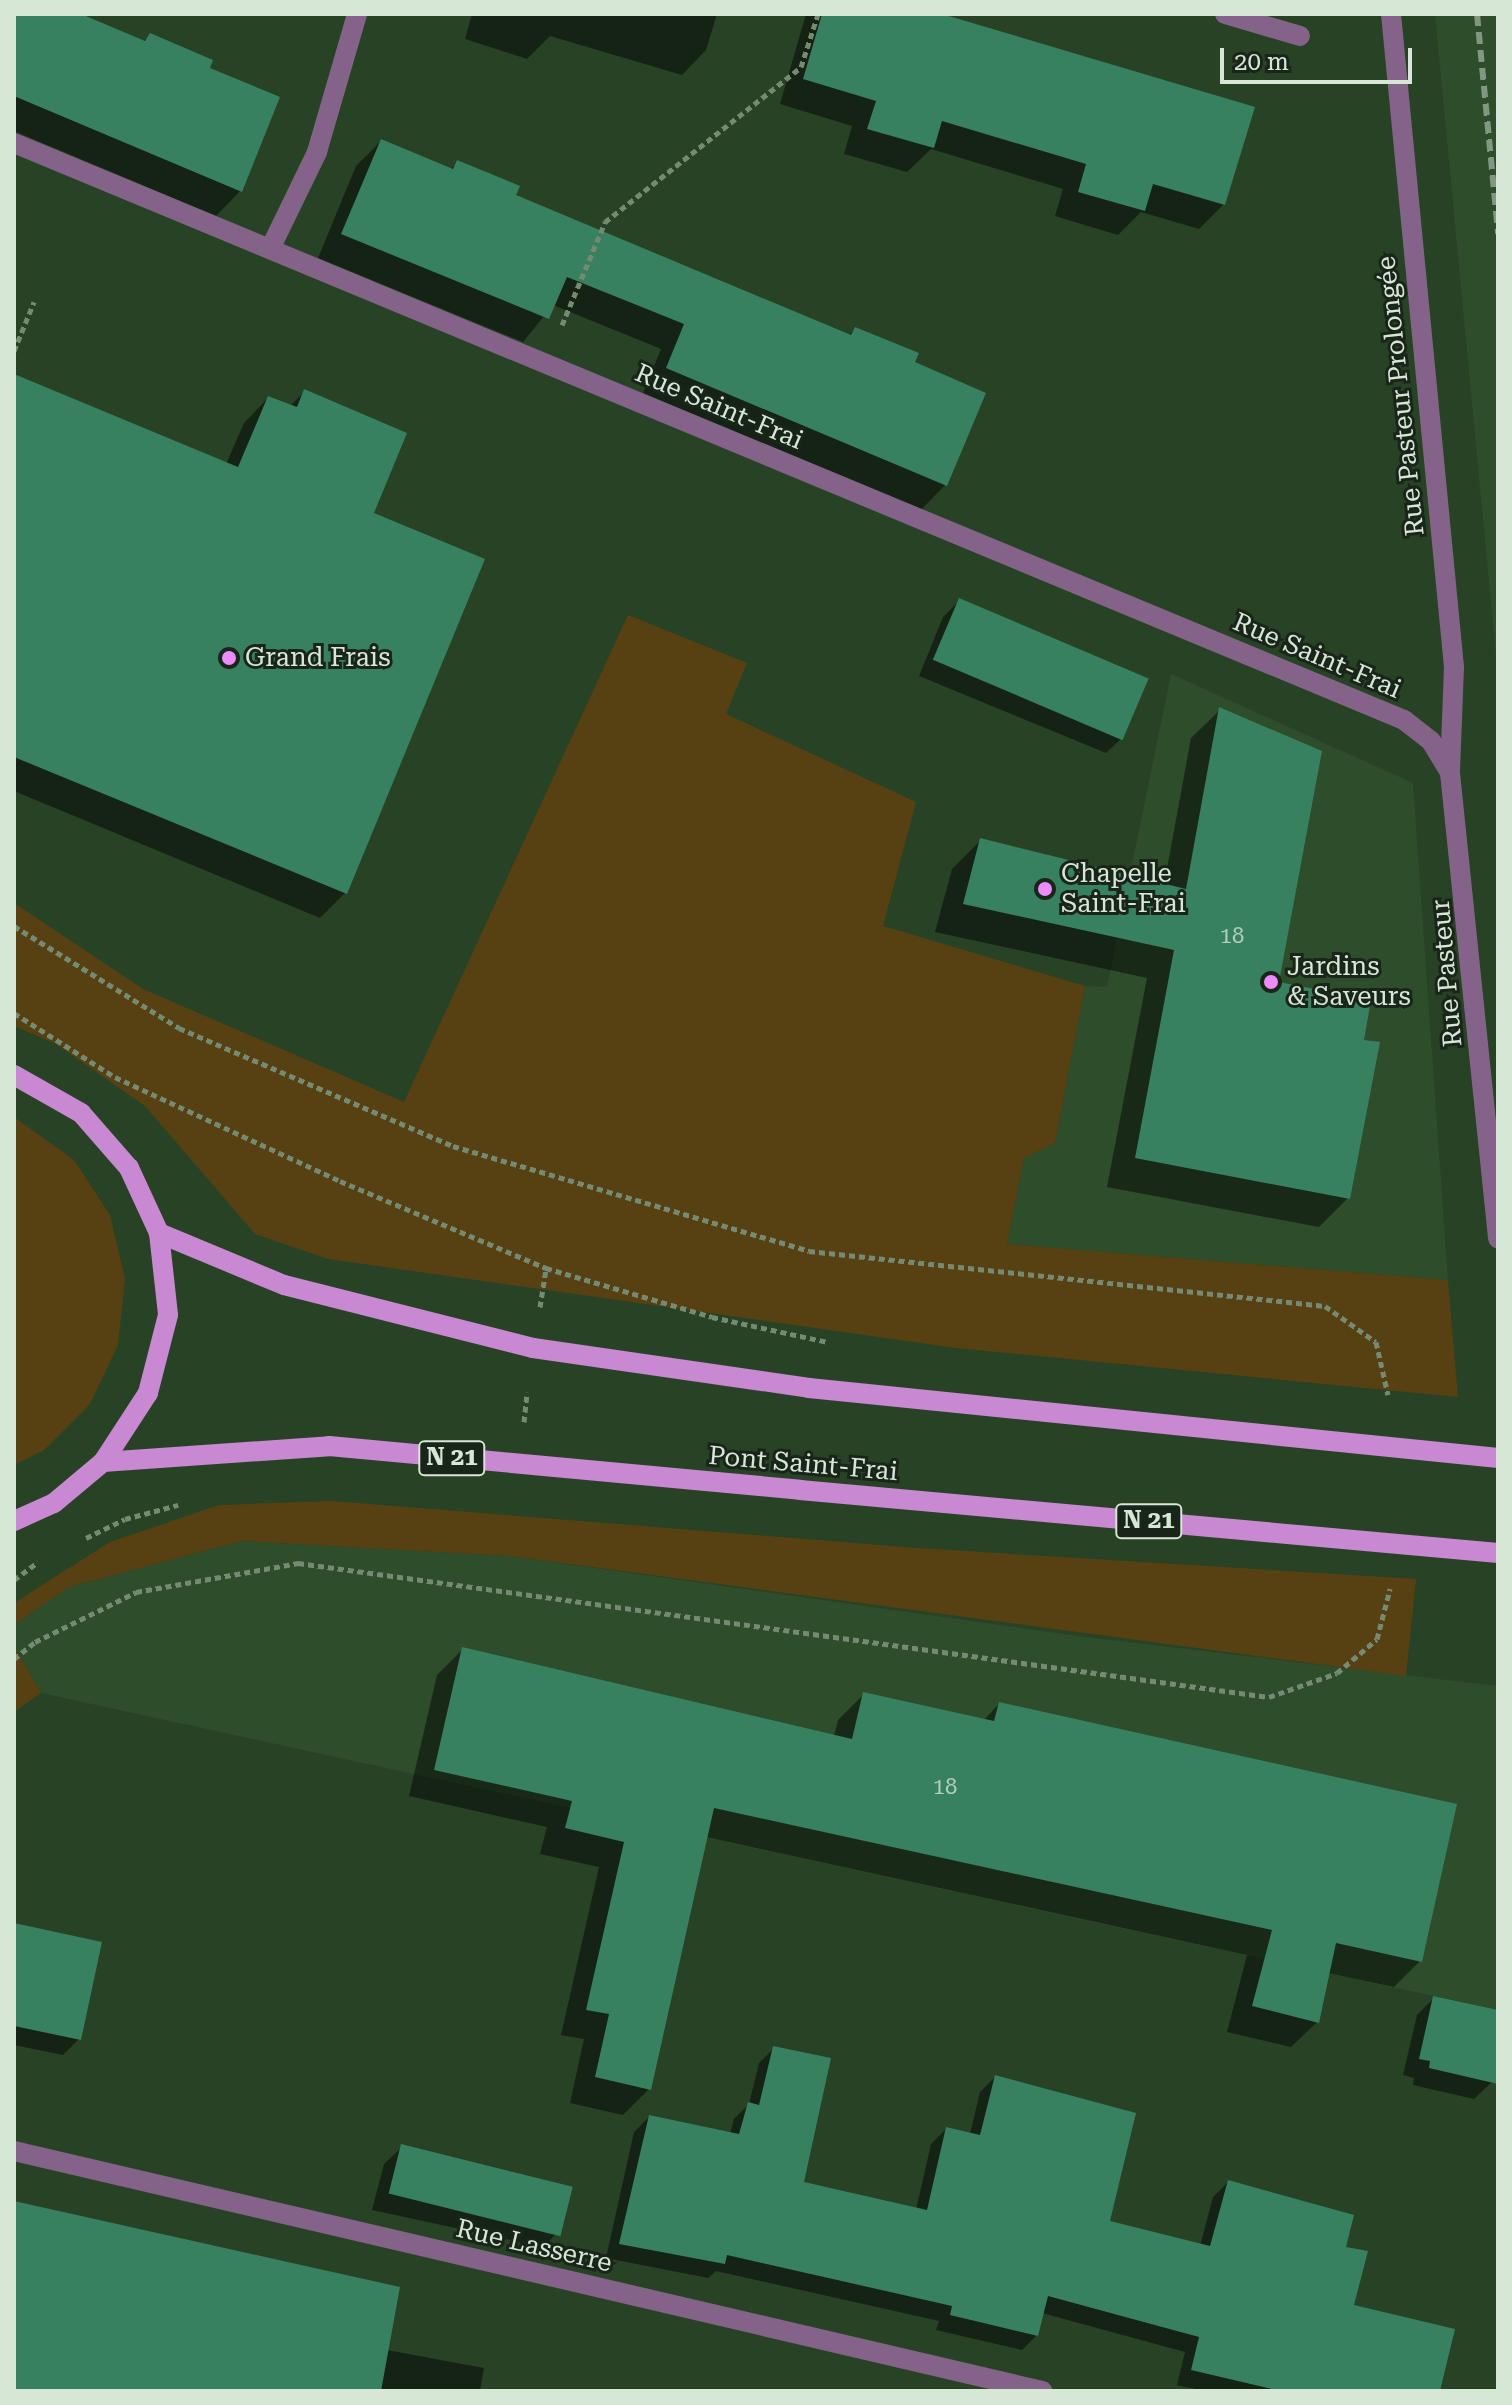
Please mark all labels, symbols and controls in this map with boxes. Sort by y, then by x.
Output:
scale bar [1224,32,1416,82]
text: 20 m [1234,48,1289,76]
street label: Rue Pasteur Prolongée [1371,255,1431,537]
street label: Rue Saint-Frai [630,358,808,456]
street label: Rue Saint-Frai [1228,607,1406,705]
place label: Grand Frais [245,642,391,674]
marker: Grand Frais [220,649,238,667]
place label: Chapelle Saint-Frai [1061,858,1186,920]
marker: Chapelle Saint-Frai [1036,880,1054,898]
street label: Rue Pasteur [1425,898,1469,1048]
house number: 18 [1220,923,1244,949]
place label: Jardins & Saveurs [1287,951,1411,1012]
marker: Jardins & Saveurs [1262,973,1280,991]
road number: N 21 [418,1438,486,1478]
street label: Pont Saint-Frai [707,1440,899,1488]
road number: N 21 [1115,1501,1183,1541]
house number: 18 [933,1774,957,1800]
street label: Rue Lasserre [453,2213,615,2279]

